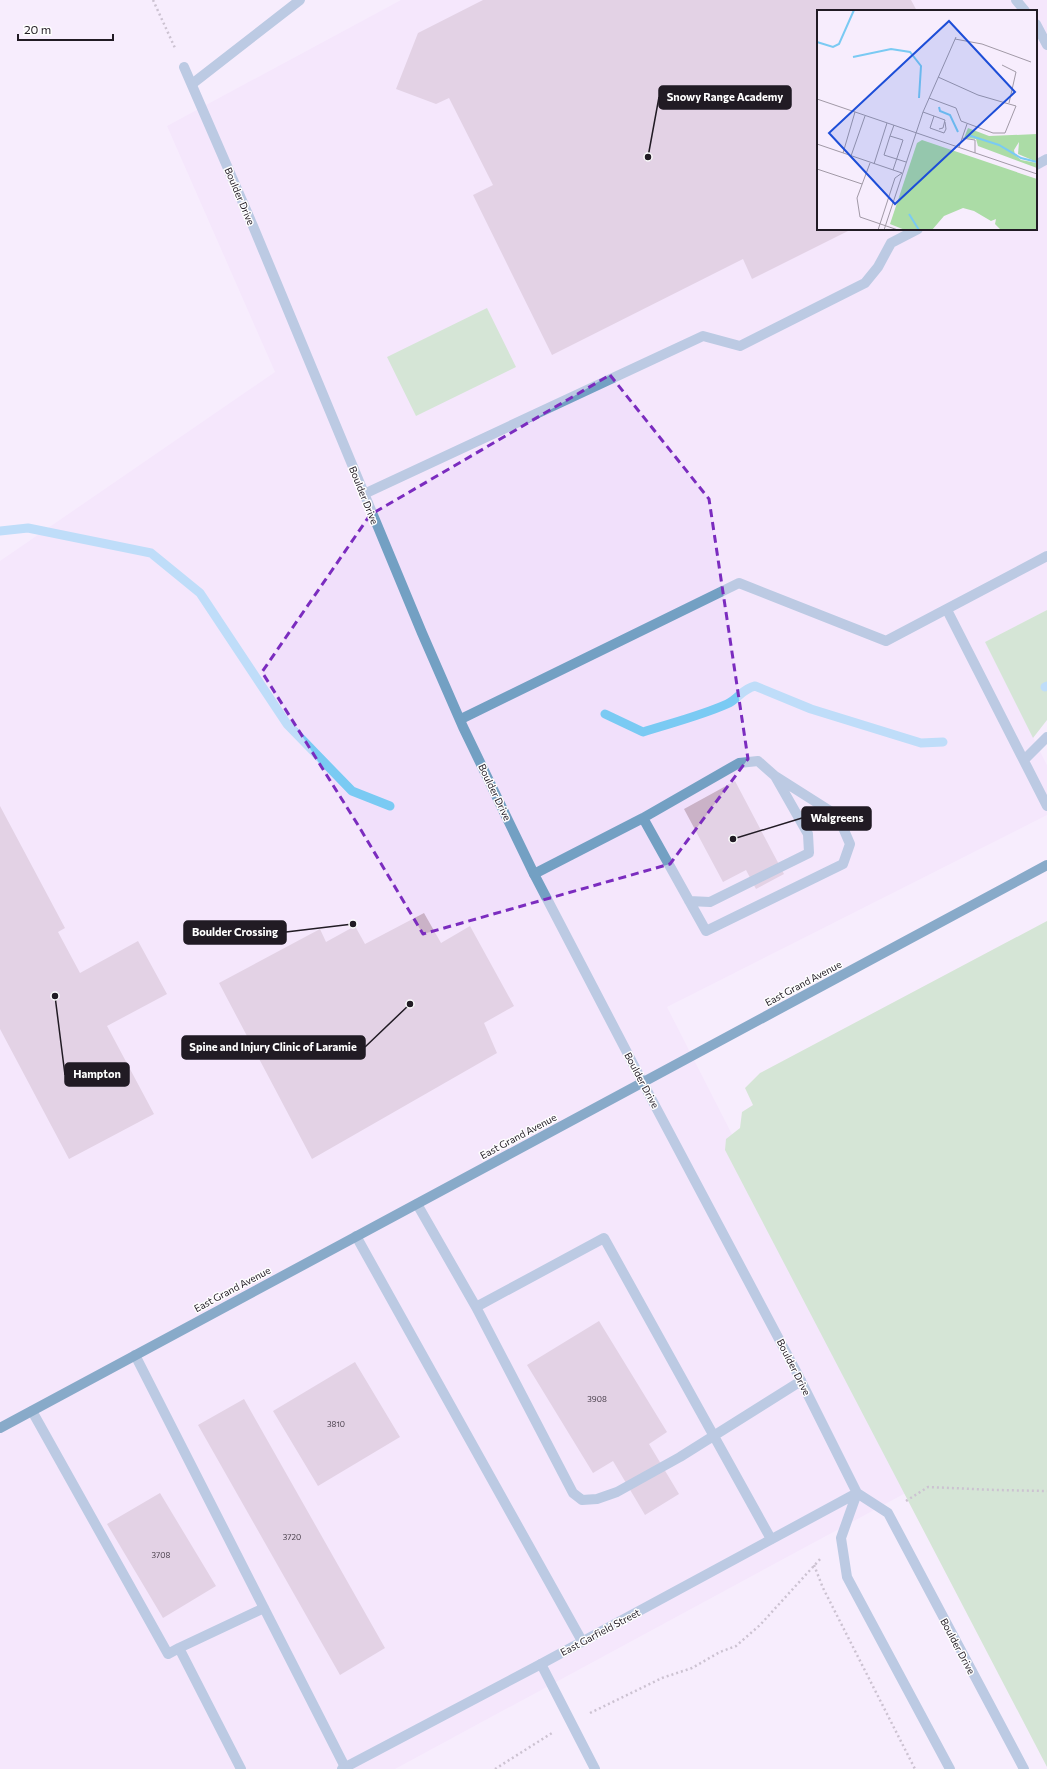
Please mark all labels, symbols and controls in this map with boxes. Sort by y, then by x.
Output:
inset map [817,10,1037,230]
scale bar [18,16,113,42]
text: 20 m [24,22,51,36]
callout: Snowy Range Academy [659,86,791,109]
text: Snowy Range Academy [667,90,783,103]
street label: Boulder Drive [222,165,258,227]
street label: Boulder Drive [347,464,381,526]
street label: Boulder Drive [476,762,514,822]
callout: Walgreens [802,807,871,830]
text: Walgreens [810,811,864,824]
callout: Boulder Crossing [184,921,286,944]
text: Boulder Crossing [192,925,278,938]
street label: East Grand Avenue [763,958,843,1008]
callout: Spine and Injury Clinic of Laramie [182,1036,365,1059]
text: Spine and Injury Clinic of Laramie [189,1040,357,1053]
street label: Boulder Drive [622,1050,662,1110]
callout: Hampton [65,1063,129,1086]
text: Hampton [73,1067,121,1080]
street label: East Grand Avenue [478,1111,558,1161]
street label: East Grand Avenue [192,1264,272,1314]
street label: Boulder Drive [775,1337,813,1397]
house number: 3908 [587,1394,607,1404]
house number: 3810 [327,1419,345,1429]
house number: 3720 [283,1532,301,1542]
house number: 3708 [152,1550,171,1560]
street label: East Garfield Street [558,1606,642,1658]
street label: Boulder Drive [938,1616,978,1676]

